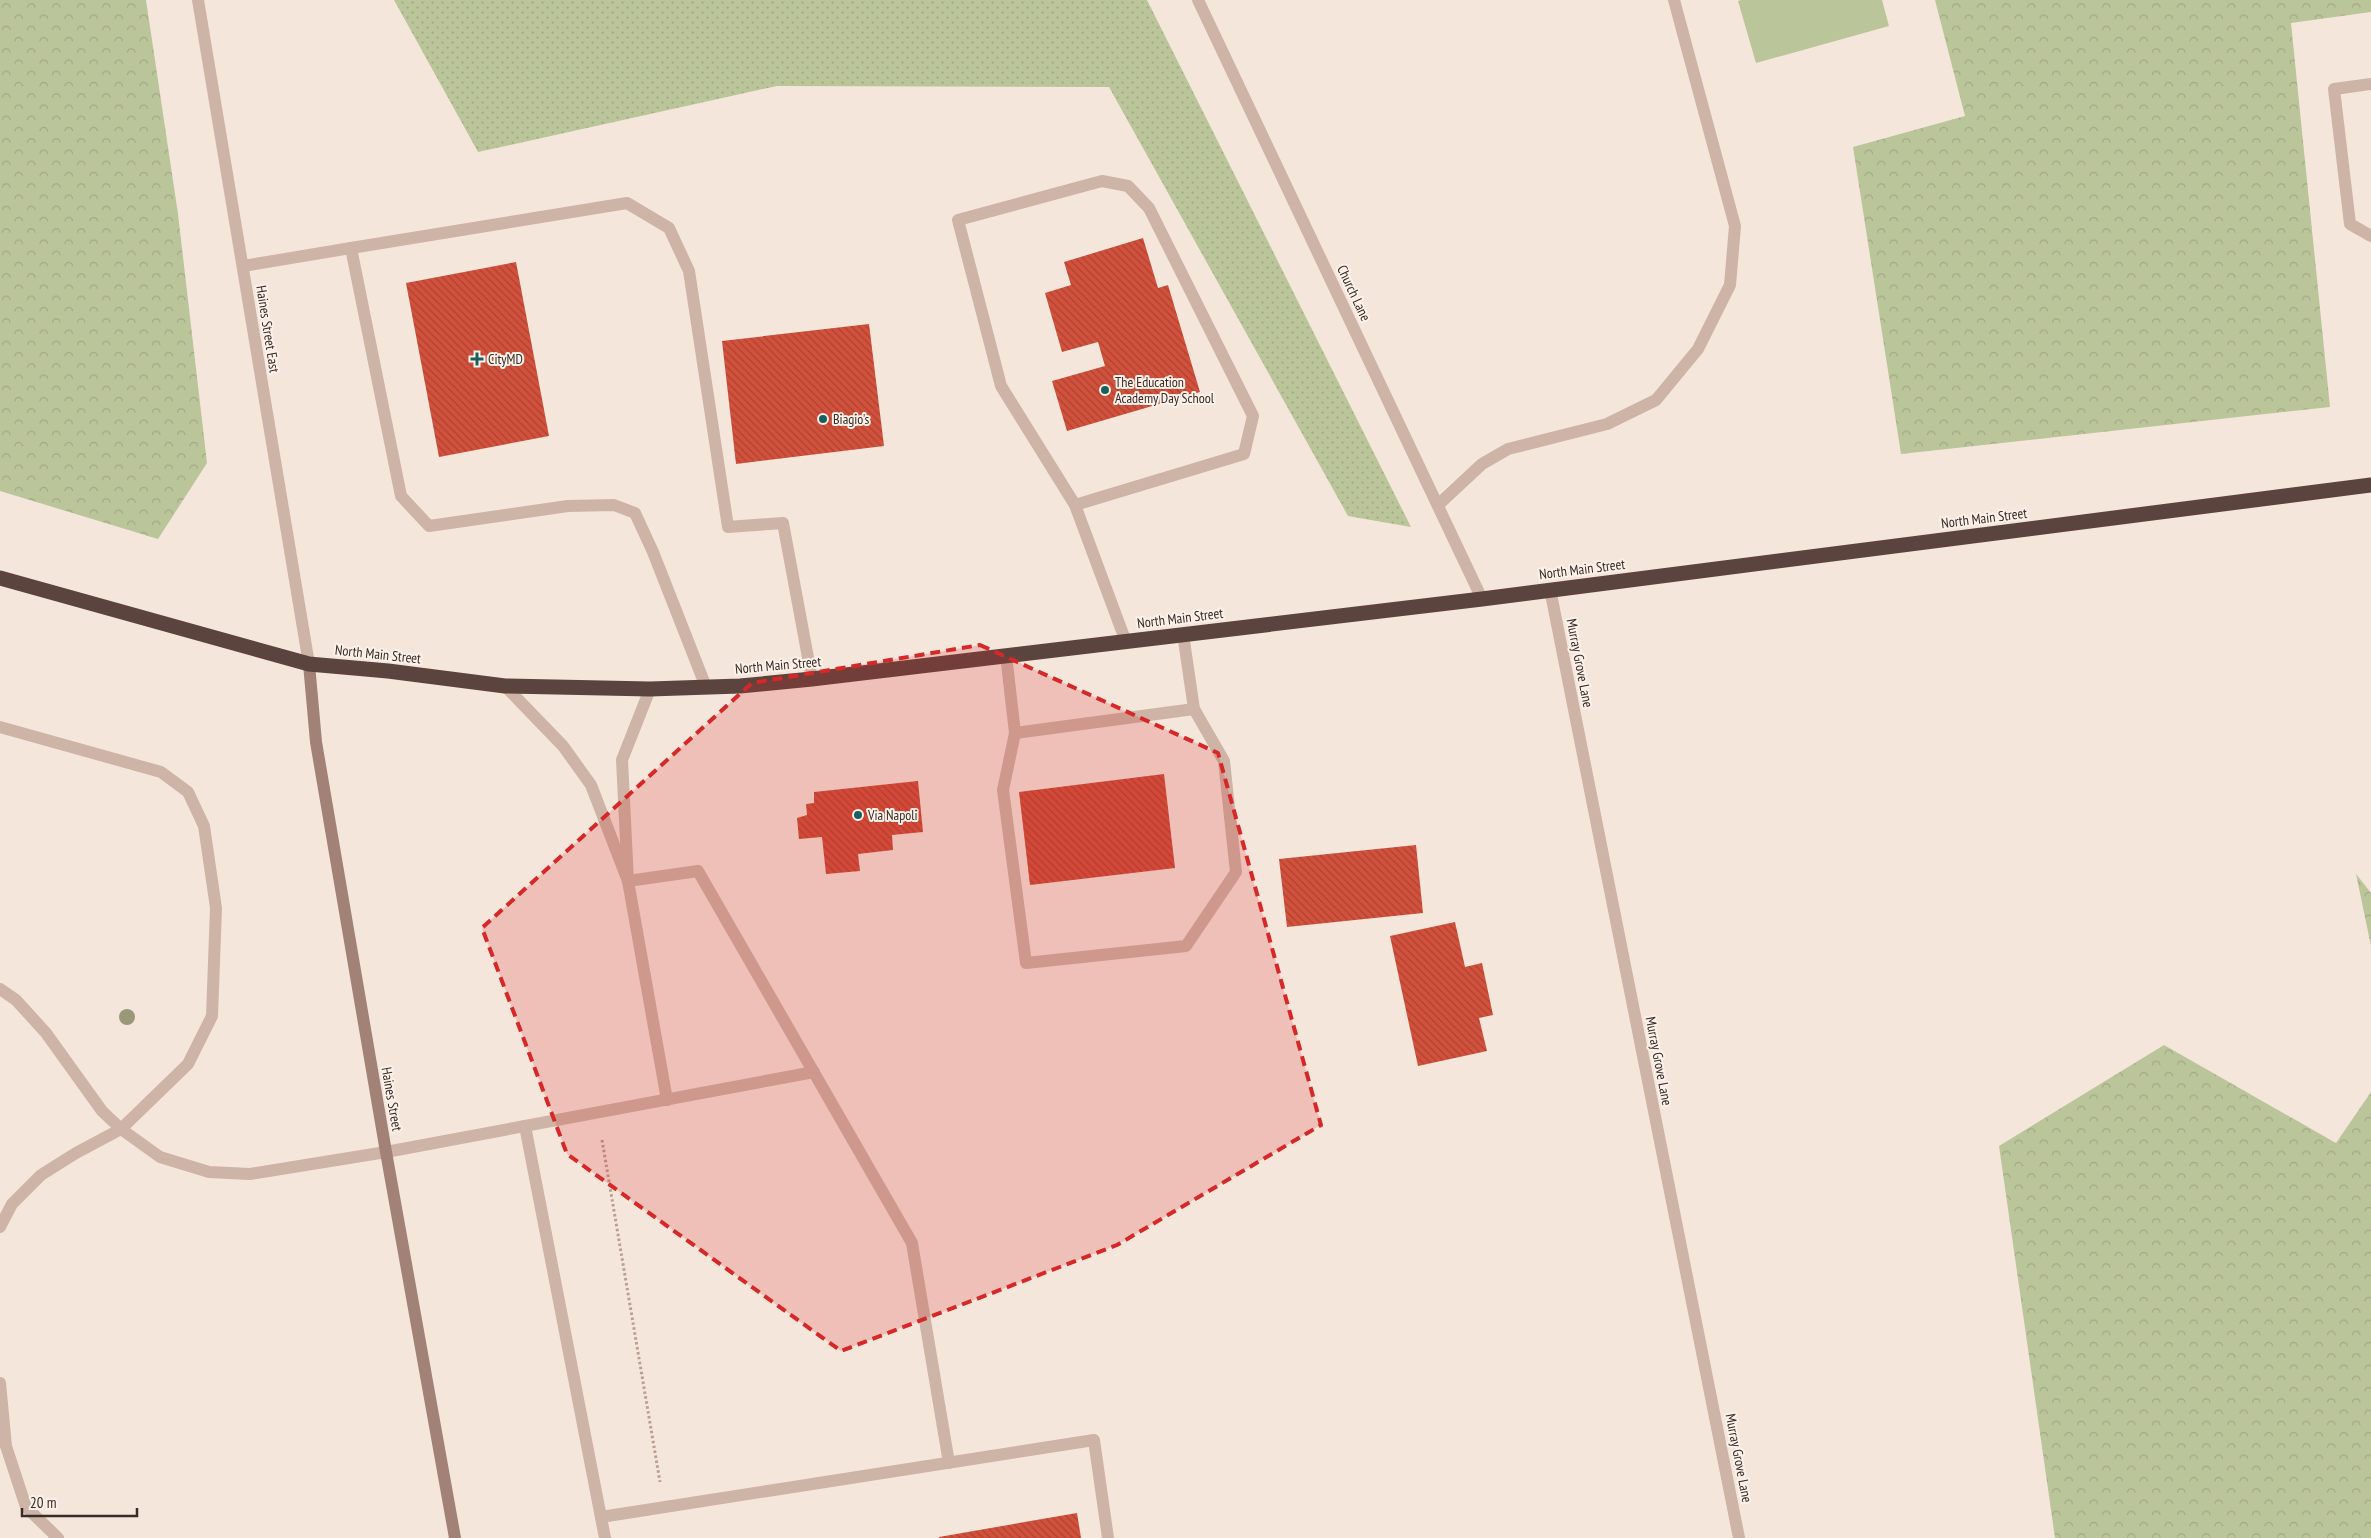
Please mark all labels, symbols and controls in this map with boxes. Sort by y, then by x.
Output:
street label: Church Lane [1333,262,1375,324]
street label: Haines Street East [252,284,284,374]
place label: CityMD [488,350,523,368]
marker: CityMD [470,352,484,366]
place label: The Education Academy Day School [1115,373,1215,407]
marker: The Education Academy Day School [1099,384,1111,396]
place label: Biagio's [833,410,870,428]
marker: Biagio's [817,413,829,425]
street label: North Main Street [1940,504,2028,532]
street label: North Main Street [1538,555,1626,583]
street label: North Main Street [1136,604,1224,632]
street label: Murray Grove Lane [1563,617,1597,709]
street label: North Main Street [334,641,422,667]
street label: North Main Street [734,652,822,678]
place label: Via Napoli [867,806,918,824]
marker: Via Napoli [852,809,864,821]
street label: Murray Grove Lane [1642,1015,1676,1107]
street label: Haines Street [378,1066,407,1133]
street label: Murray Grove Lane [1722,1412,1756,1504]
scale bar [22,1486,138,1518]
text: 20 m [30,1493,56,1512]

